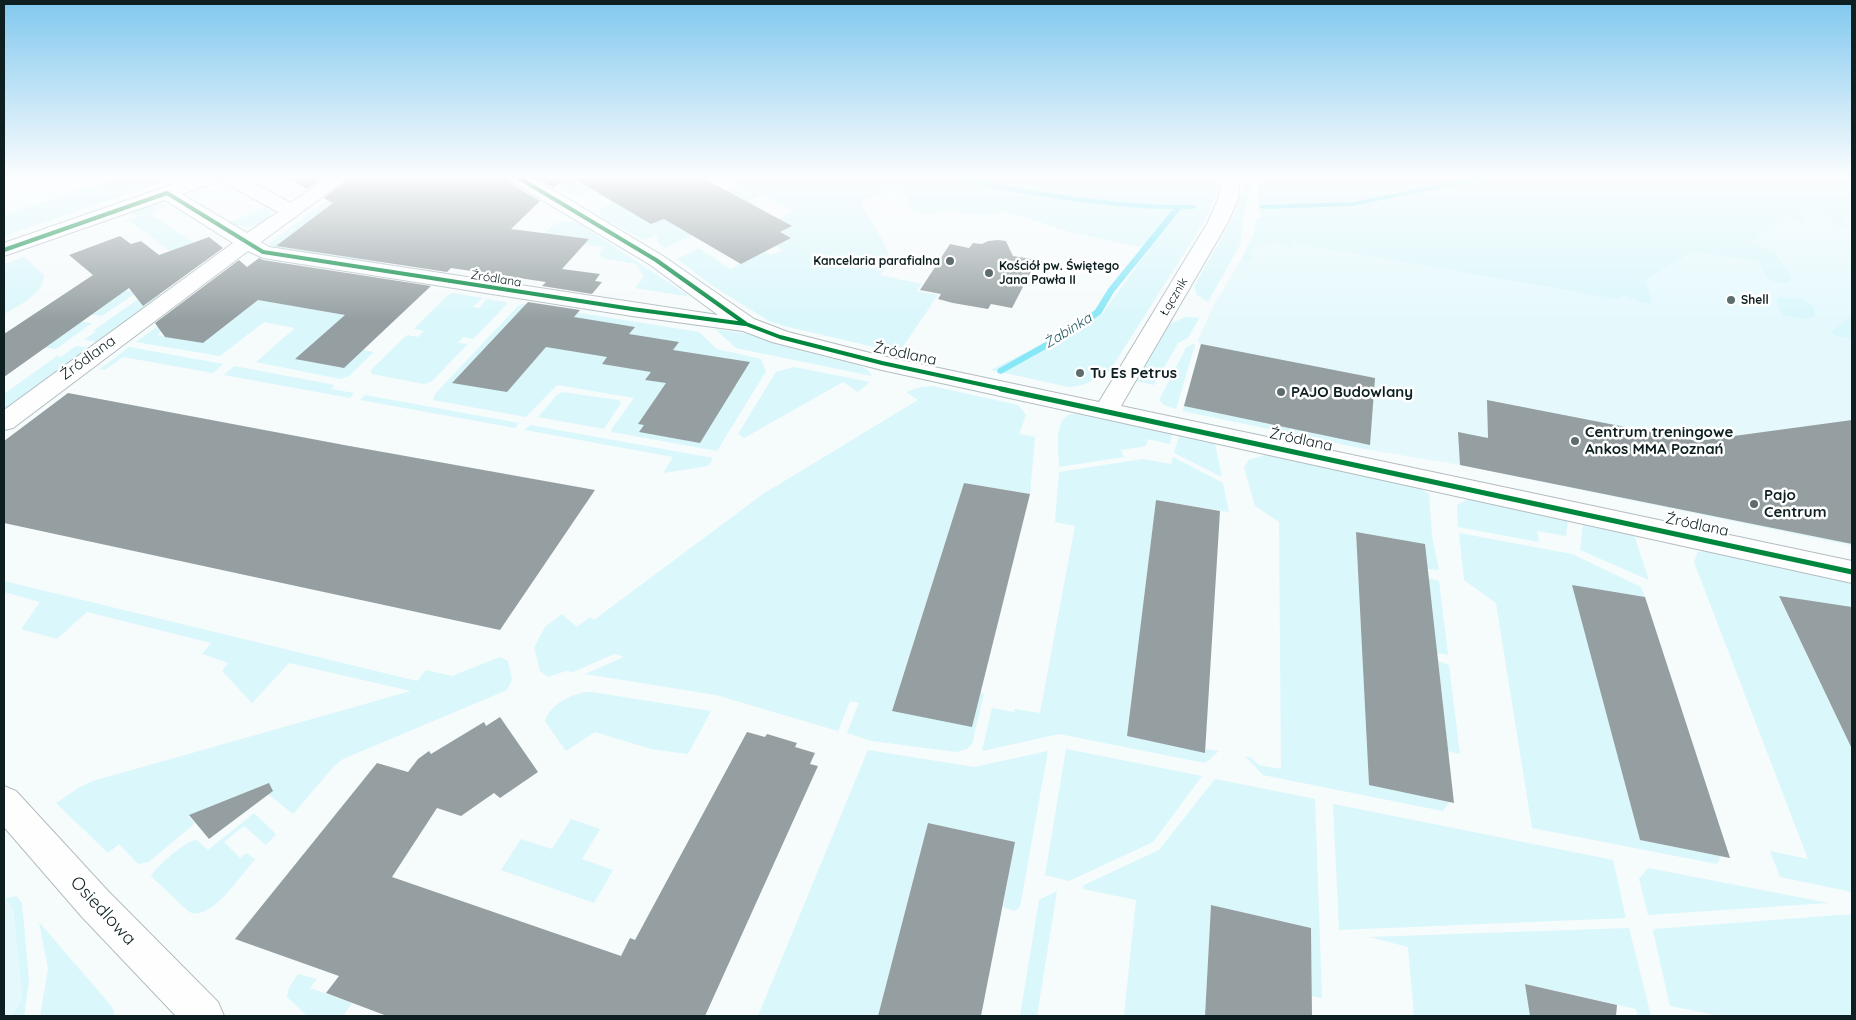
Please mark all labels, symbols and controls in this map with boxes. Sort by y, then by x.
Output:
place label: Kancelaria parafialna [813,254,940,268]
marker: Kancelaria parafialna [944,255,956,267]
place label: Kościół pw. Świętego Jana Pawła II [999,259,1119,287]
marker: Kościół pw. Świętego Jana Pawła II [983,267,995,279]
street label: Źródlana [470,268,522,290]
street label: Łącznik [1157,275,1191,319]
place label: Shell [1741,293,1769,307]
marker: Shell [1725,294,1737,306]
water label: Żabinka [1041,310,1095,352]
street label: Źródlana [57,332,119,384]
street label: Źródlana [872,339,938,369]
place label: Tu Es Petrus [1090,364,1177,382]
marker: Tu Es Petrus [1074,367,1086,379]
place label: PAJO Budowlany [1291,383,1413,401]
marker: PAJO Budowlany [1275,386,1287,398]
place label: Centrum treningowe Ankos MMA Poznań [1585,423,1733,458]
street label: Źródlana [1268,425,1334,455]
marker: Centrum treningowe Ankos MMA Poznań [1569,435,1581,447]
place label: Pajo Centrum [1764,486,1826,521]
marker: Pajo Centrum [1748,498,1760,510]
street label: Źródlana [1664,510,1730,540]
street label: Osiedlowa [66,872,140,950]

